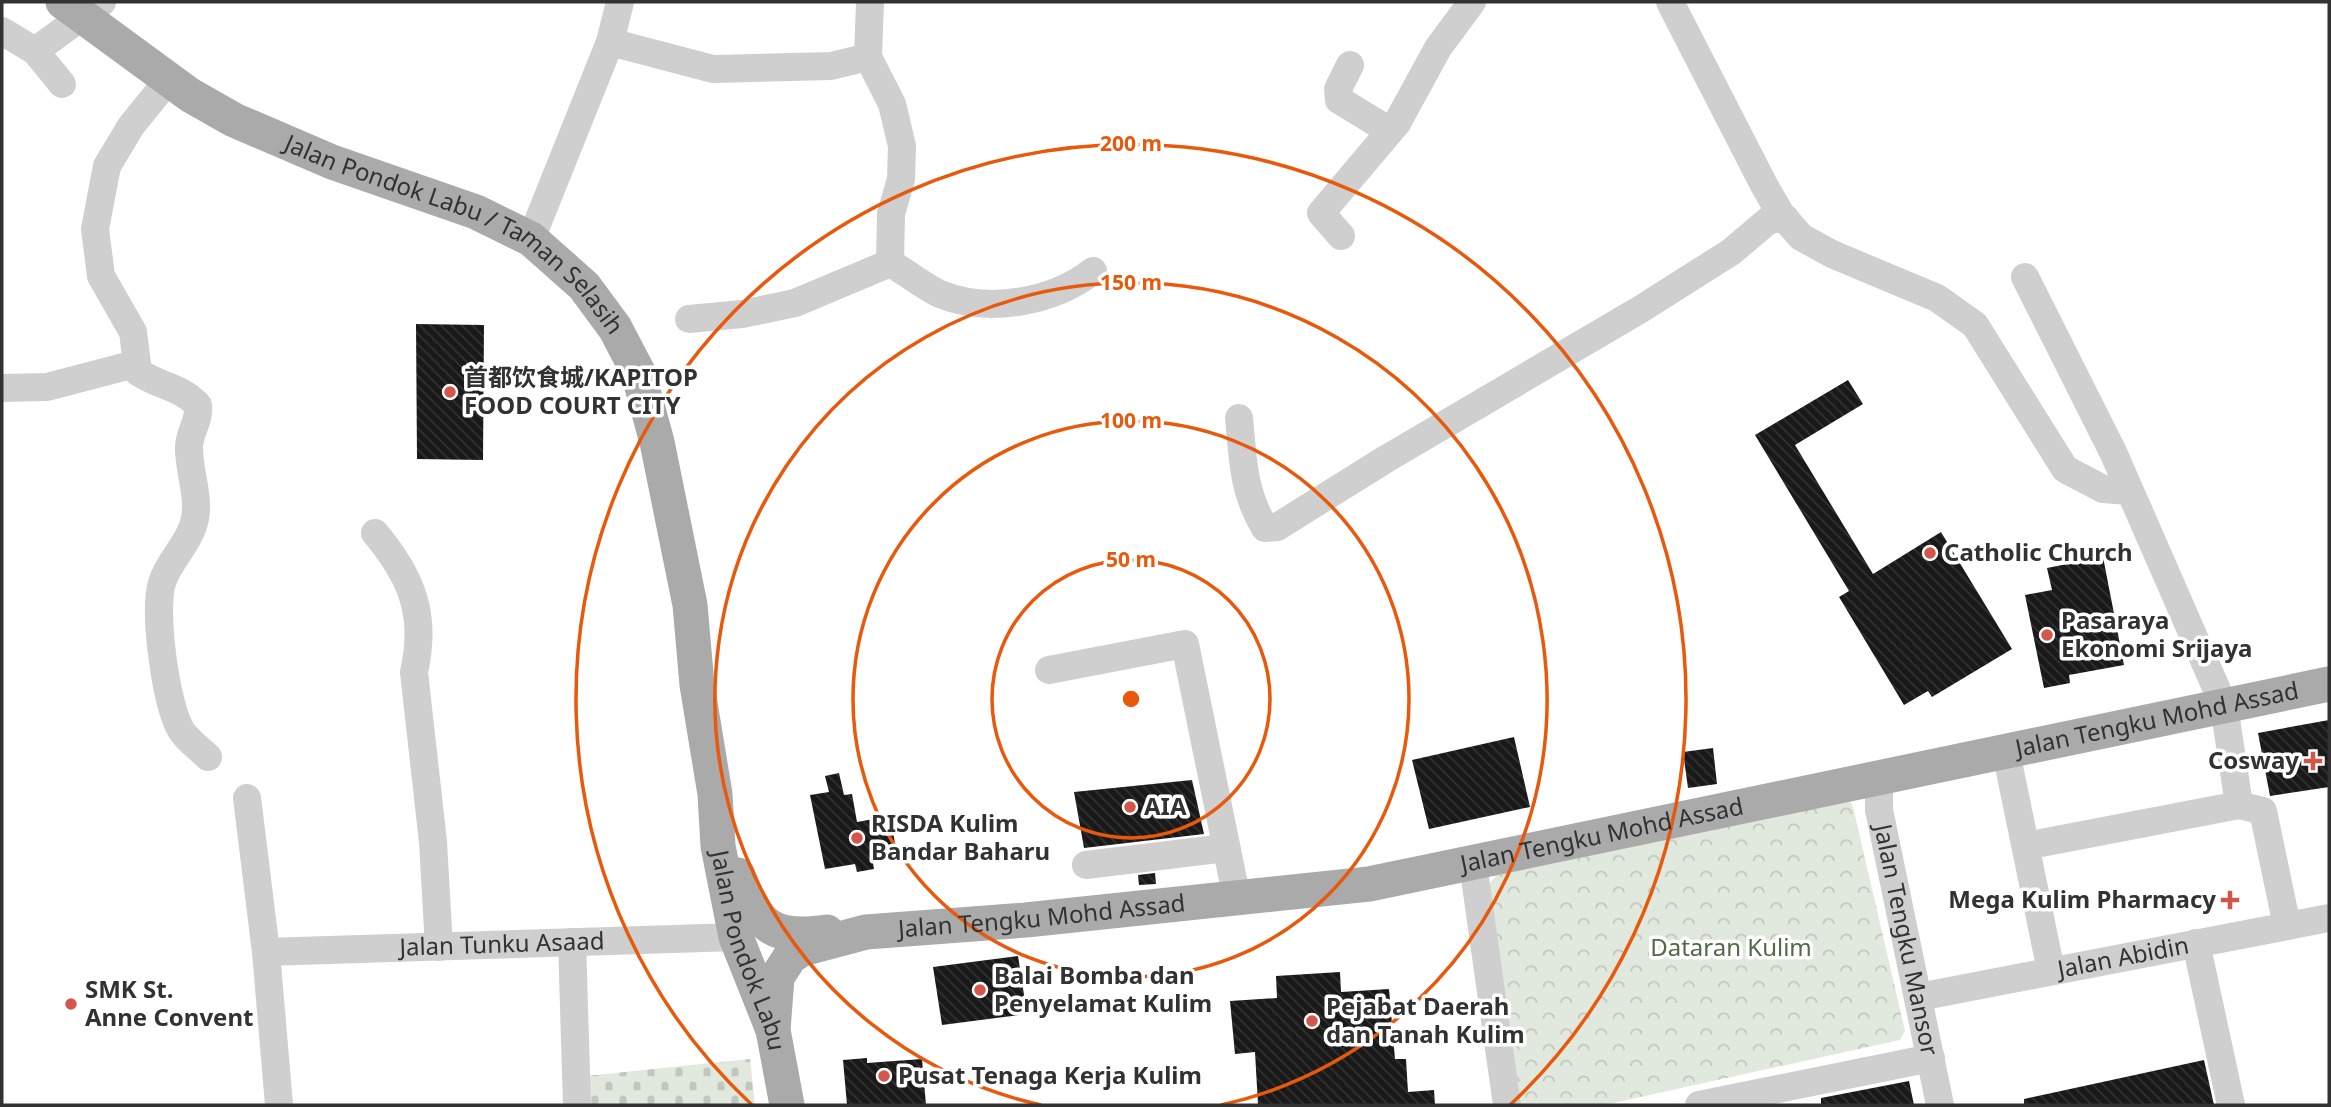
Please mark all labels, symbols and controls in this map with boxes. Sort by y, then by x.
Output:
street label: Jalan Pondok Labu / Taman Selasih [278,125,632,340]
text: 200 m [1100,129,1162,157]
text: 150 m [1100,268,1162,296]
place label: 首都饮食城/KAPITOP FOOD COURT CITY [464,360,698,421]
marker: 首都饮食城/KAPITOP FOOD COURT CITY [442,384,458,400]
text: 100 m [1100,406,1162,434]
place label: Catholic Church [1944,535,2133,568]
text: 50 m [1106,545,1156,573]
marker: Catholic Church [1922,545,1938,561]
place label: Pasaraya Ekonomi Srijaya [2061,603,2252,664]
marker: Pasaraya Ekonomi Srijaya [2039,627,2055,643]
street label: Jalan Tengku Mohd Assad [2010,673,2301,764]
centre of rings [1119,687,1143,711]
place label: Cosway [2208,743,2299,776]
marker: Cosway [2305,753,2321,769]
street label: Jalan Tengku Mohd Assad [1455,788,1746,880]
place label: AIA [1144,789,1187,822]
marker: AIA [1122,799,1138,815]
place label: RISDA Kulim Bandar Baharu [871,806,1050,867]
street label: Jalan Tengku Mansor [1867,819,1947,1059]
marker: RISDA Kulim Bandar Baharu [849,830,865,846]
street label: Jalan Pondok Labu [704,845,795,1053]
place label: Mega Kulim Pharmacy [1948,882,2216,915]
street label: Jalan Tengku Mohd Assad [895,885,1187,945]
marker: Mega Kulim Pharmacy [2222,892,2238,908]
street label: Jalan Tunku Asaad [397,923,605,963]
street label: Jalan Abidin [2053,927,2191,985]
park label: Dataran Kulim [1650,930,1812,963]
place label: Balai Bomba dan Penyelamat Kulim [994,958,1212,1019]
place label: SMK St. Anne Convent [85,972,253,1033]
marker: Balai Bomba dan Penyelamat Kulim [972,982,988,998]
place label: Pejabat Daerah dan Tanah Kulim [1326,989,1525,1050]
marker: SMK St. Anne Convent [63,996,79,1012]
marker: Pejabat Daerah dan Tanah Kulim [1304,1013,1320,1029]
place label: Pusat Tenaga Kerja Kulim [898,1058,1202,1091]
marker: Pusat Tenaga Kerja Kulim [876,1068,892,1084]

